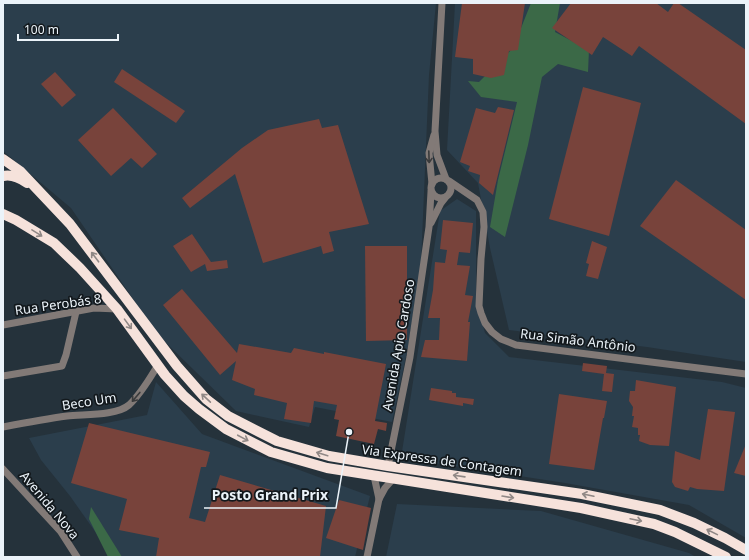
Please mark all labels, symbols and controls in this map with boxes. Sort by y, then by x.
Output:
scale bar [18,16,118,42]
text: 100 m [24,21,59,38]
one-way arrow [426,150,433,163]
one-way arrow [31,229,42,237]
one-way arrow [91,252,100,263]
street label: Avenida Apio Cardoso [378,277,419,412]
street label: Rua Perobás 8 [14,289,102,319]
one-way arrow [124,319,132,330]
street label: Rua Simão Antônio [519,324,637,356]
street label: Beco Um [60,388,118,414]
one-way arrow [131,392,140,402]
one-way arrow [201,393,211,403]
one-way arrow [237,434,249,442]
street label: Via Expressa de Contagem [361,440,523,480]
one-way arrow [316,450,329,457]
street label: Avenida Nova [16,467,84,543]
one-way arrow [453,472,466,480]
callout: Posto Grand Prix [204,482,336,508]
text: Posto Grand Prix [212,485,329,504]
one-way arrow [582,490,595,498]
one-way arrow [501,493,514,501]
one-way arrow [629,517,642,525]
one-way arrow [706,528,718,535]

